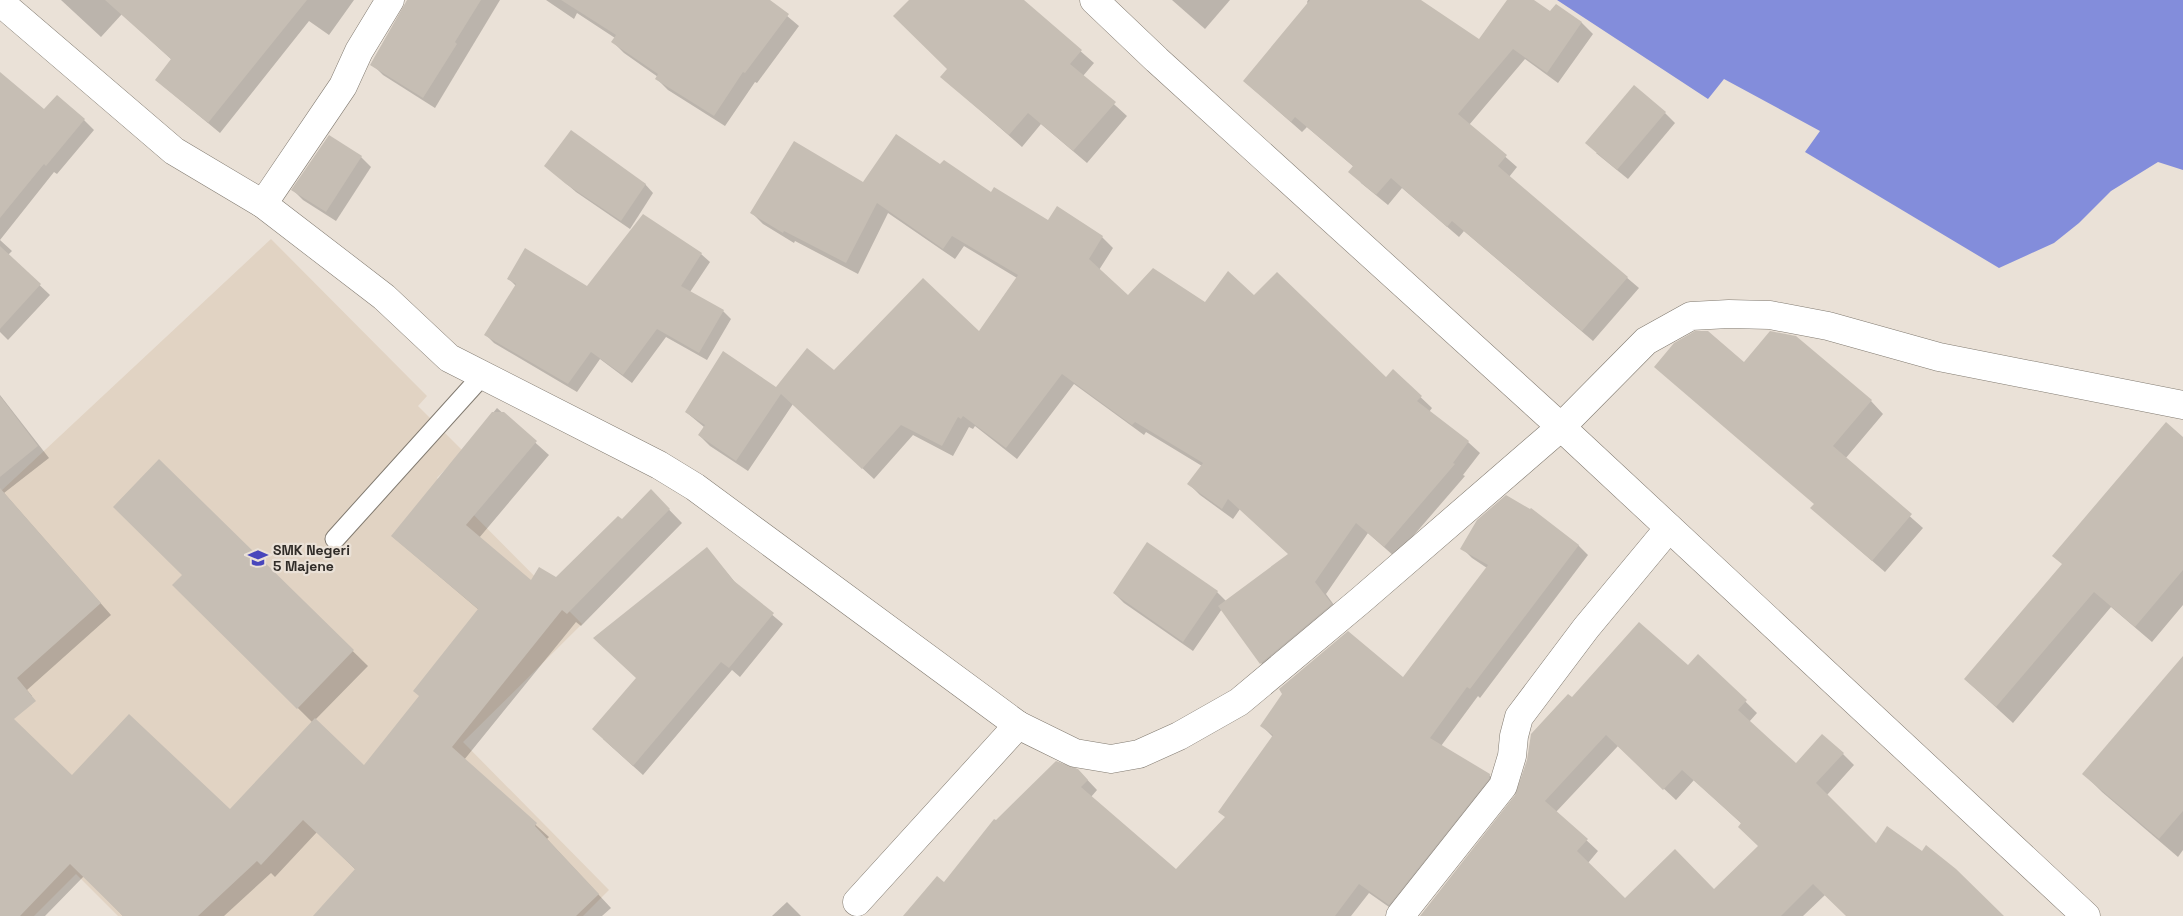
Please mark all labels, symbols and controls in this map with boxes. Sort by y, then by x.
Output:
place label: SMK Negeri 5 Majene [273,541,350,575]
school or university icon: SMK Negeri 5 Majene [247,547,269,569]

